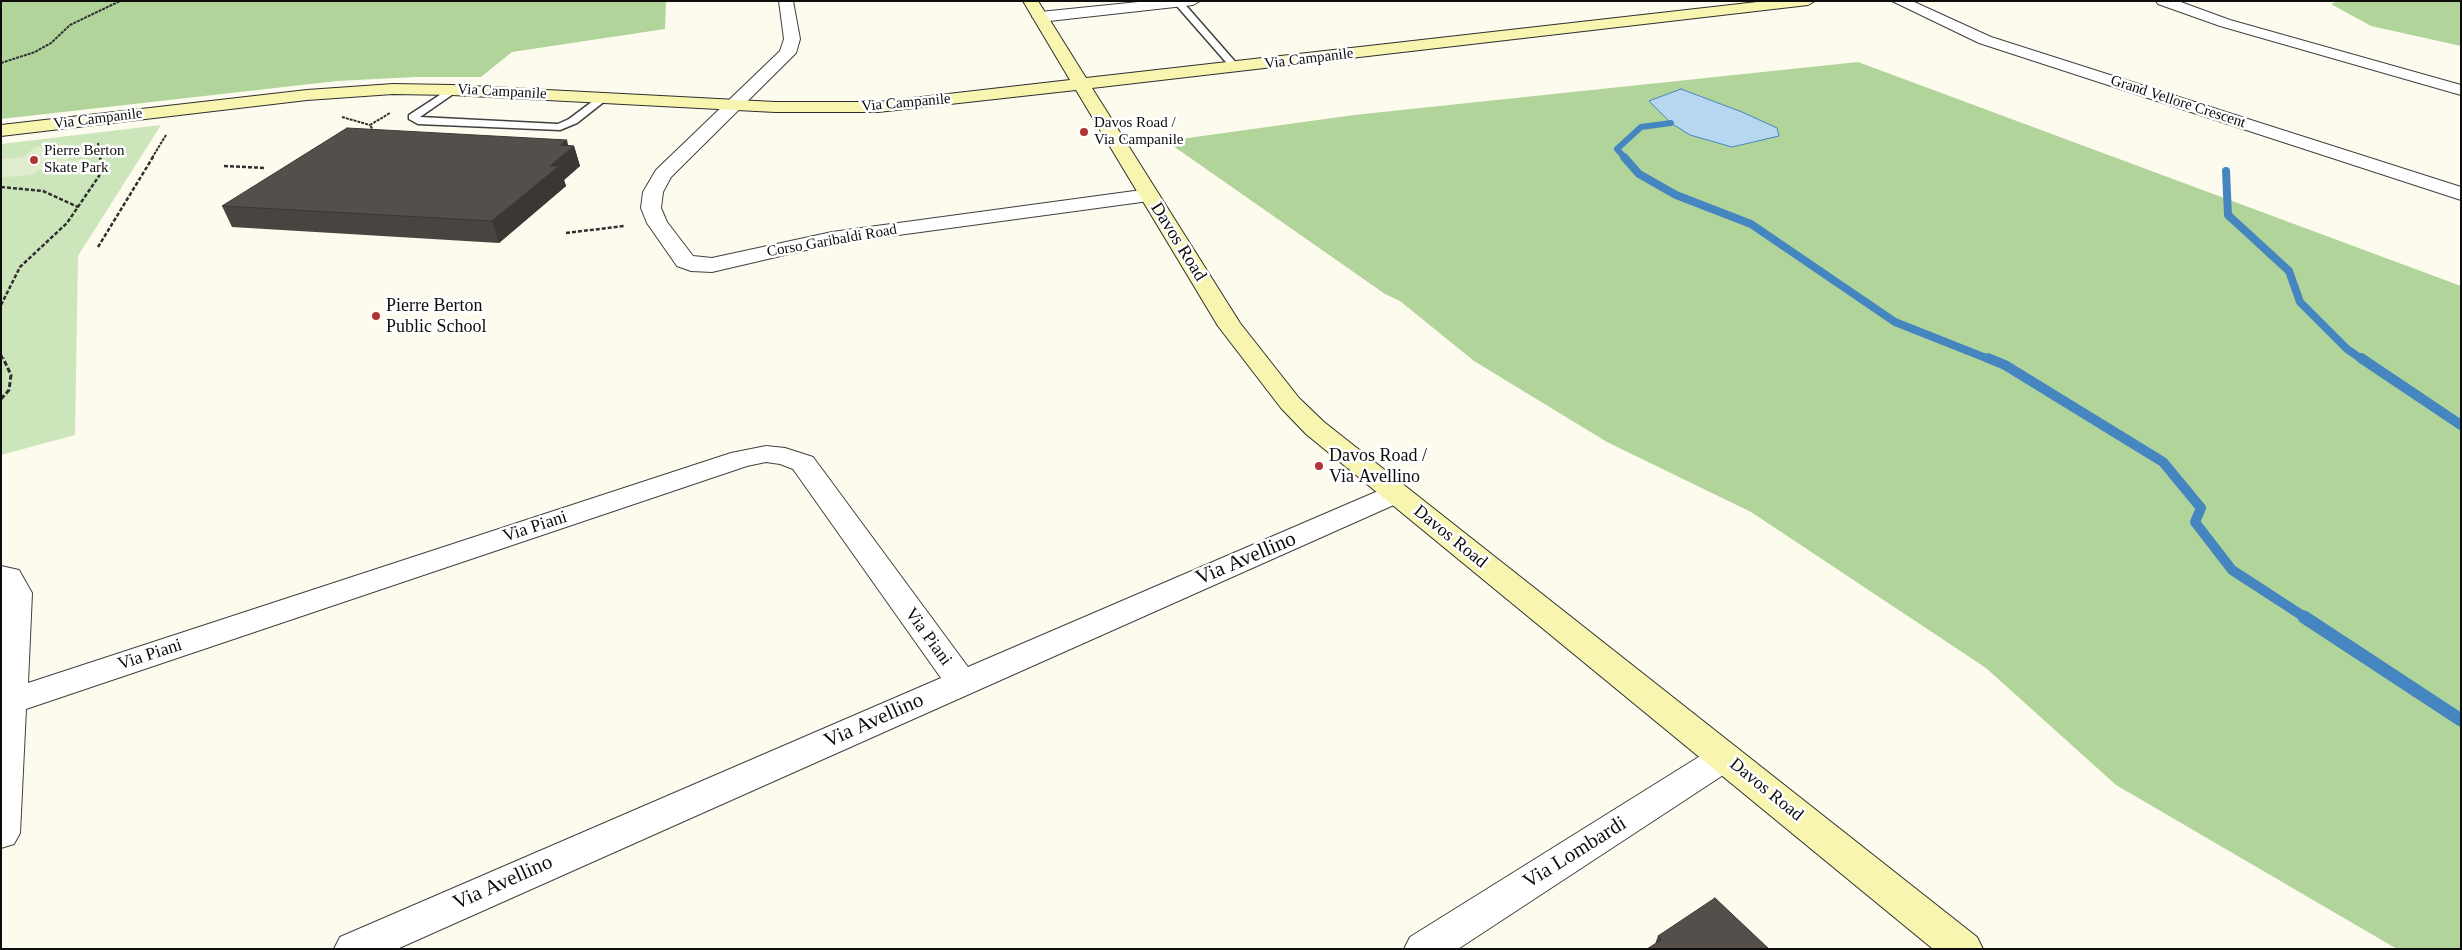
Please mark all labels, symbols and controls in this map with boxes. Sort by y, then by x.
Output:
street label: Via Campanile [1263,45,1355,73]
street label: Grand Vellore Crescent [2108,72,2248,132]
street label: Via Campanile [457,81,547,103]
street label: Via Campanile [861,90,951,116]
street label: Via Campanile [52,105,144,133]
place label: Davos Road / Via Campanile [1094,114,1183,149]
marker: Davos Road / Via Campanile [1078,126,1090,138]
place label: Pierre Berton Skate Park [44,142,124,177]
marker: Pierre Berton Skate Park [28,154,40,166]
street label: Davos Road [1145,199,1211,285]
street label: Corso Garibaldi Road [766,221,898,261]
place label: Pierre Berton Public School [386,295,487,338]
marker: Pierre Berton Public School [370,310,382,322]
place label: Davos Road / Via Avellino [1329,445,1427,488]
marker: Davos Road / Via Avellino [1313,460,1325,472]
street label: Davos Road [1409,501,1491,573]
street label: Via Piani [500,506,570,548]
street label: Via Avellino [1192,527,1300,591]
street label: Via Piani [900,604,956,670]
street label: Via Piani [115,634,185,676]
street label: Via Avellino [820,688,928,754]
street label: Davos Road [1725,754,1807,826]
street label: Via Lombardi [1519,811,1631,895]
street label: Via Avellino [449,850,557,916]

